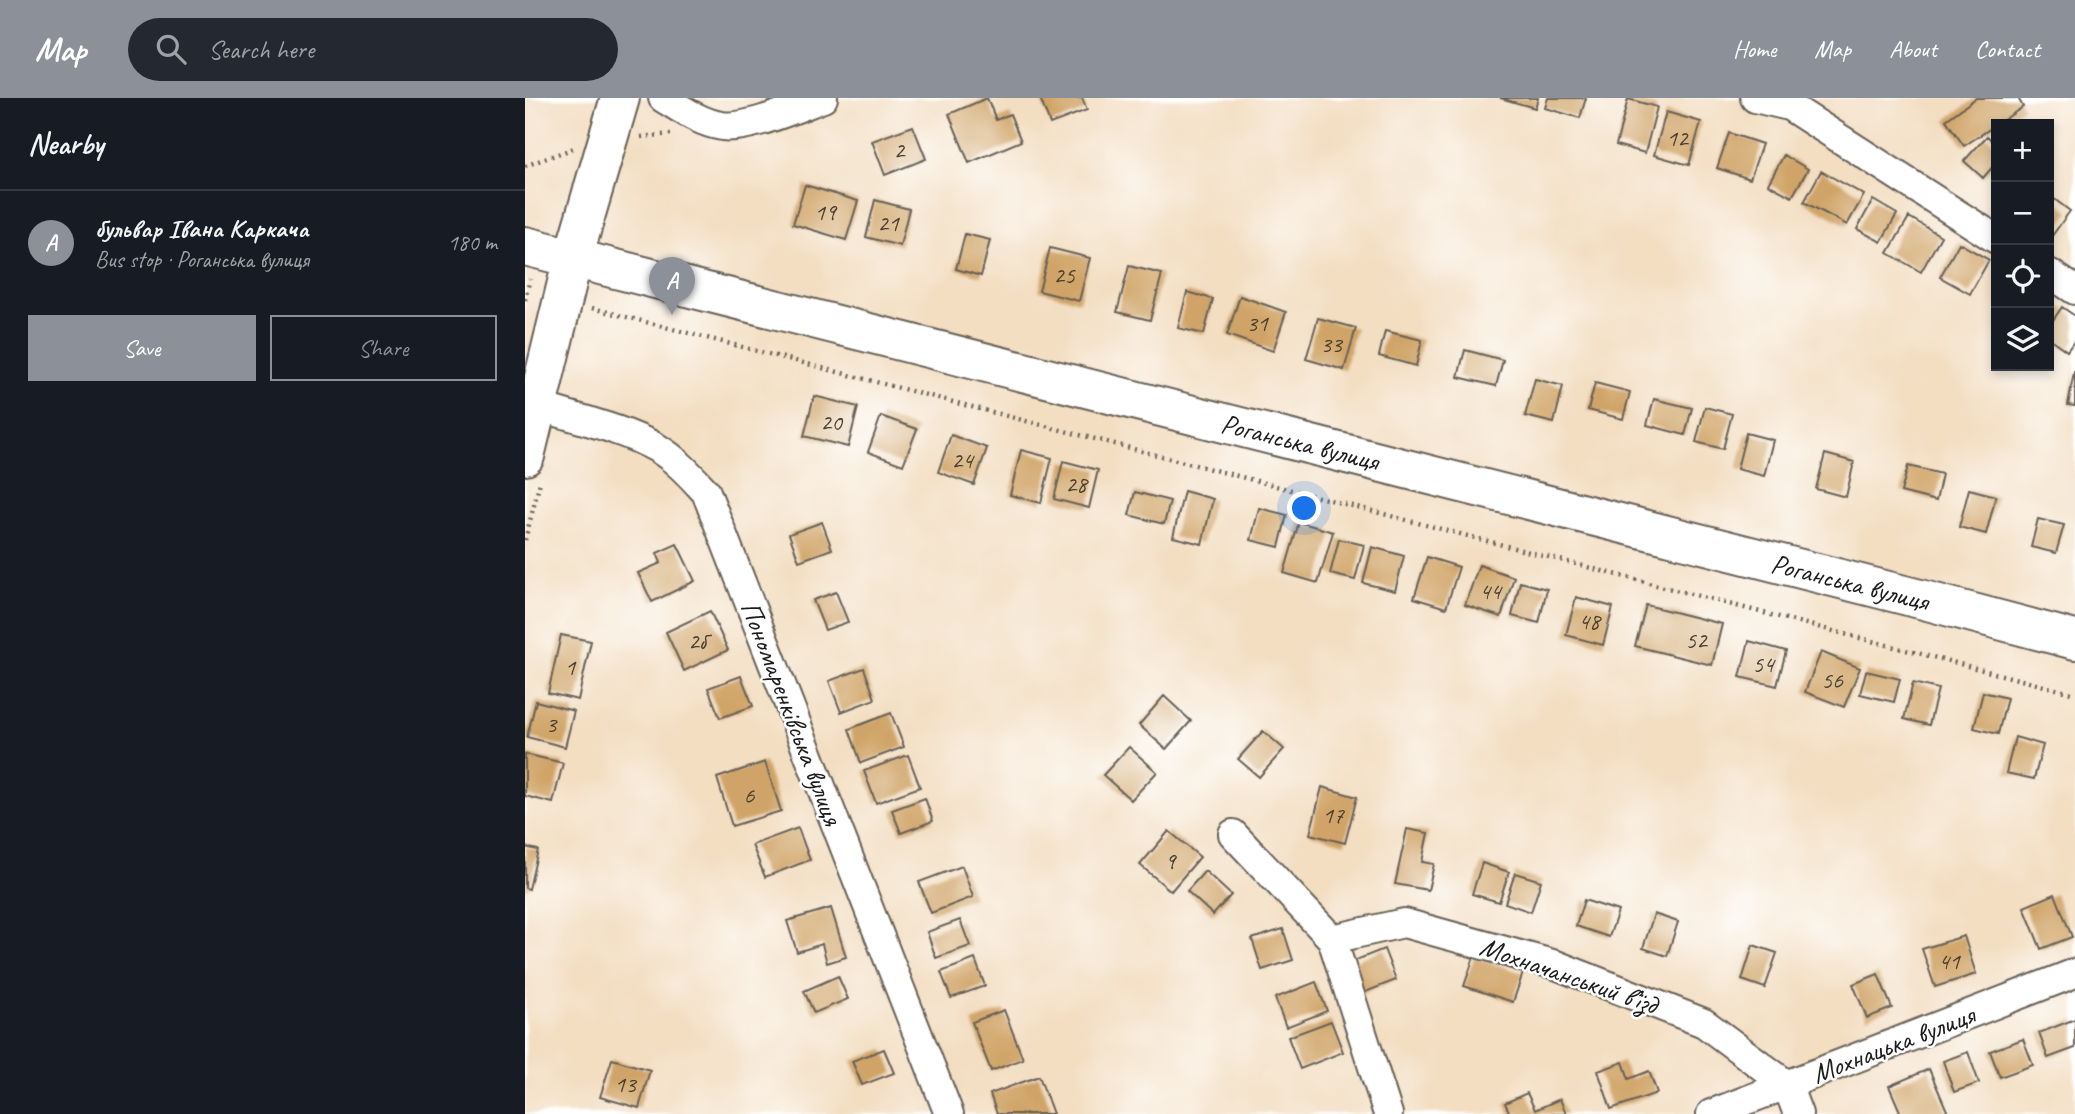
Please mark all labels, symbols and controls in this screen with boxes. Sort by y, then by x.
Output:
search box [128,18,618,81]
text: Map [35,28,86,70]
icon: search [152,30,190,68]
text: Search here [208,33,314,66]
text: Home [1733,34,1776,64]
text: Map [1814,34,1851,64]
text: About [1889,34,1937,64]
text: Contact [1975,34,2040,64]
map controls [1991,119,2054,371]
button: + [1991,119,2054,182]
house number: 12 [1666,123,1690,153]
text: Nearby [28,125,104,163]
house number: 2 [894,135,907,165]
button: − [1991,182,2054,245]
house number: 19 [814,197,838,227]
house number: 21 [877,208,900,238]
text: бульвар Івана Каркача [95,212,308,245]
text: A [45,228,57,257]
text: 180 m [448,228,497,257]
text: Bus stop · Роганська вулиця [95,245,309,274]
button: locate [1991,245,2054,308]
pin: A [649,257,695,315]
house number: 25 [1053,260,1076,290]
house number: 31 [1246,308,1269,338]
button: layers [1991,308,2054,371]
button: Save [28,315,256,381]
button: Share [270,315,497,381]
house number: 33 [1320,329,1344,359]
street label: Роганська вулиця [1218,406,1385,479]
house number: 20 [820,407,844,437]
house number: 24 [951,445,975,475]
house number: 28 [1065,469,1089,499]
your location [1287,491,1321,525]
street label: Роганська вулиця [1768,546,1935,619]
house number: 44 [1479,576,1503,606]
street label: Пономаренківська вулиця [733,596,851,831]
house number: 48 [1578,606,1602,636]
house number: 52 [1685,625,1709,655]
house number: 2б [688,626,713,656]
house number: 54 [1752,649,1776,679]
house number: 1 [565,652,577,682]
house number: 56 [1821,665,1844,695]
house number: 3 [546,709,559,739]
house number: 6 [744,780,756,810]
house number: 17 [1322,800,1345,830]
house number: 9 [1165,846,1178,876]
street label: Мохначанський в’їзд [1475,928,1665,1024]
house number: 41 [1938,946,1961,976]
street label: Мохнацька вулиця [1807,996,1982,1091]
house number: 13 [614,1069,638,1099]

